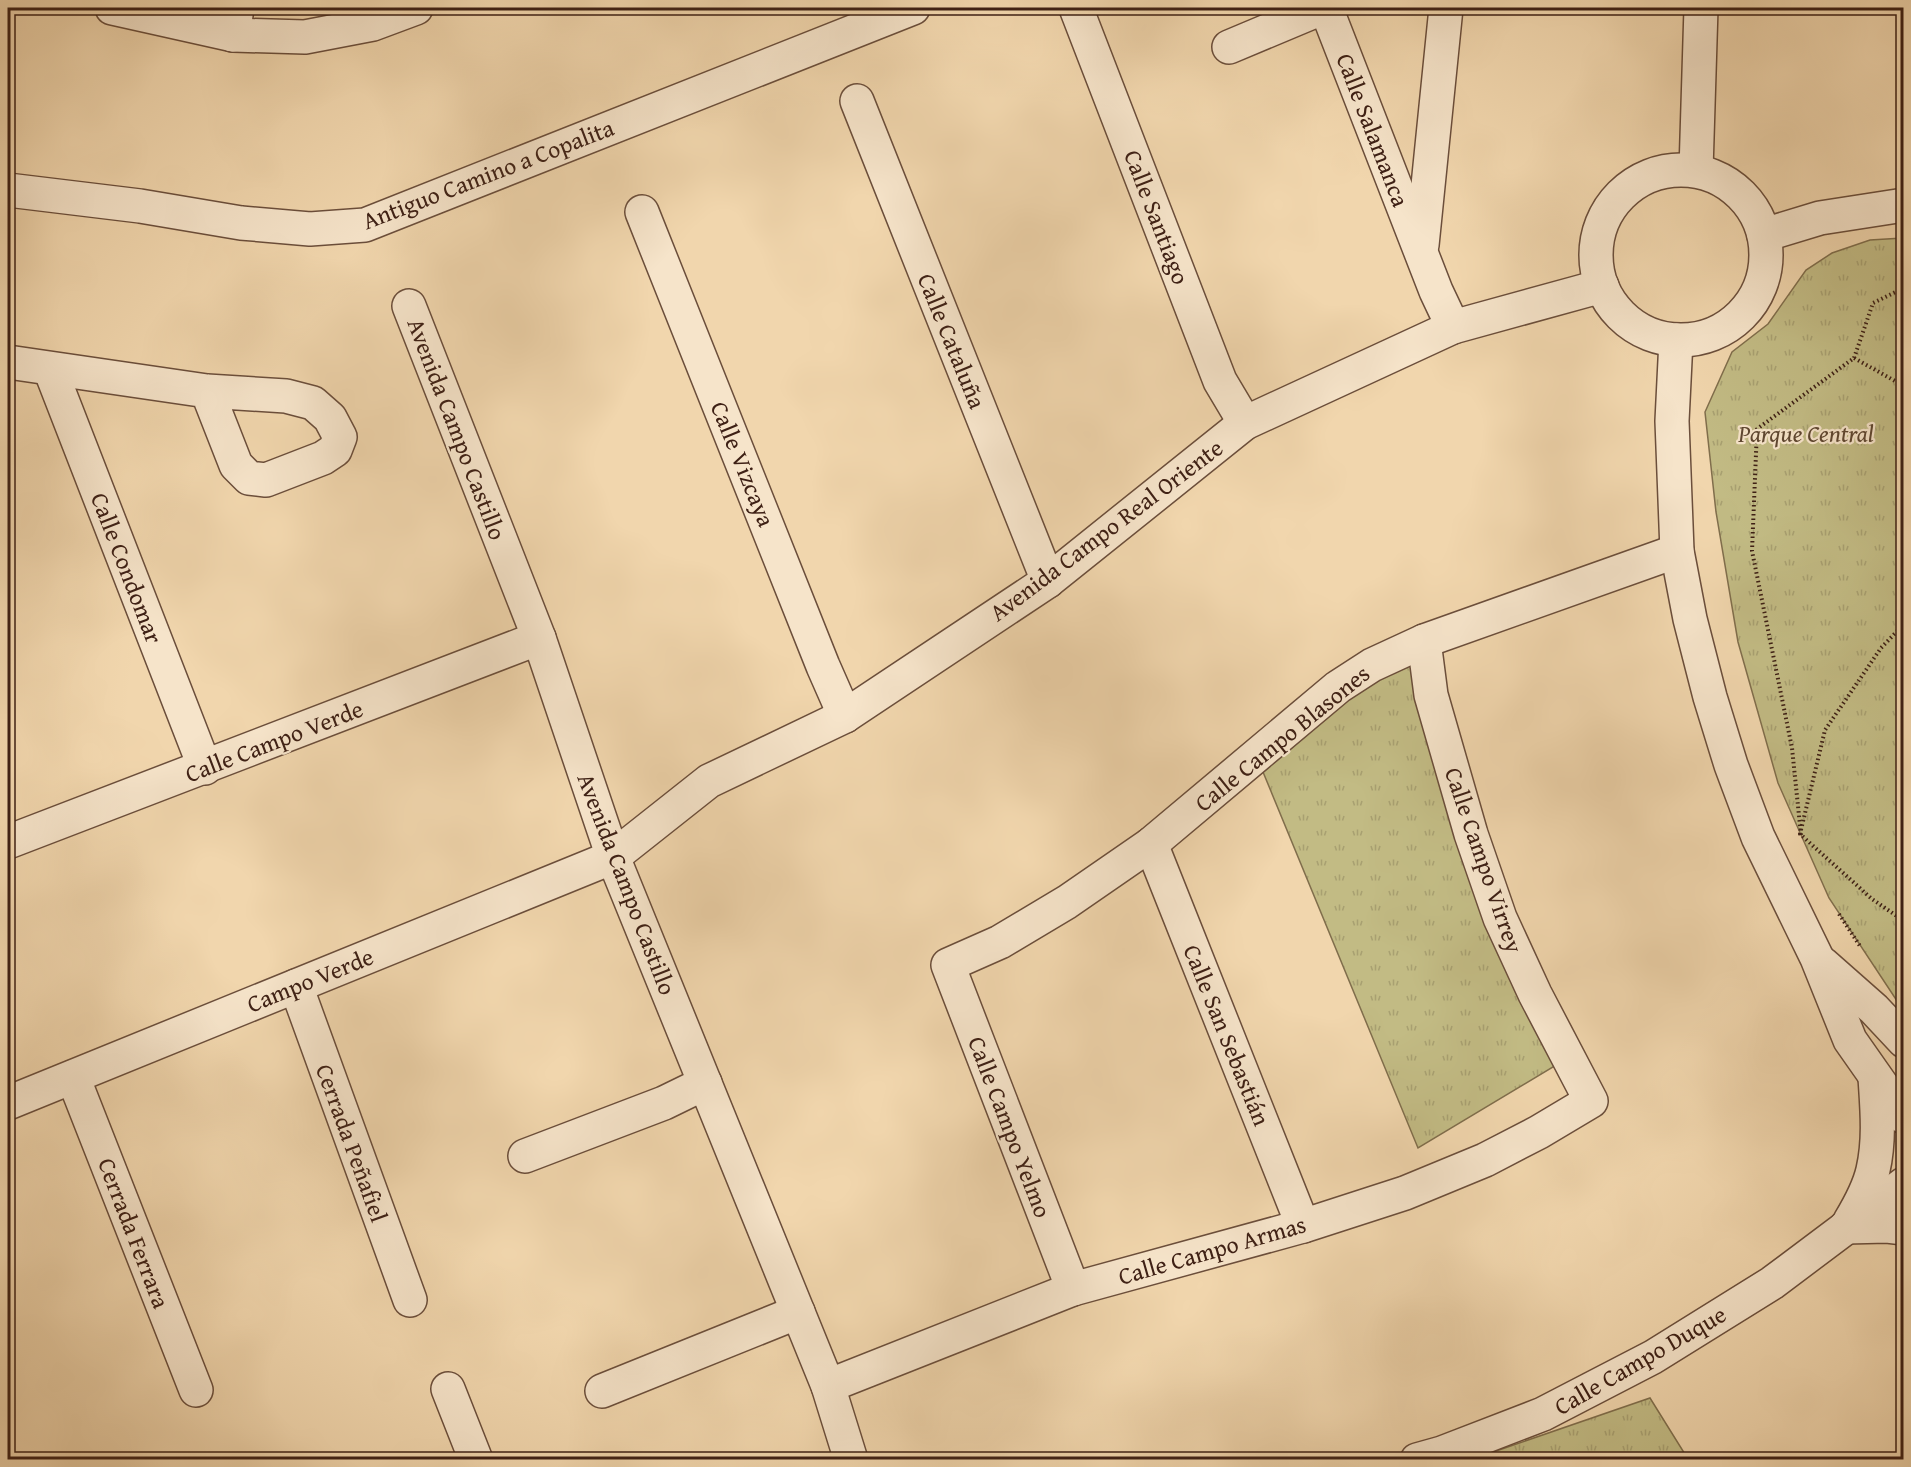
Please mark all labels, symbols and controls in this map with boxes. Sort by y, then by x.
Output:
street label: Calle Salamanca [1328,48,1419,212]
street label: Antiguo Camino a Copalita [357,110,619,238]
street label: Calle Santiago [1115,145,1199,289]
street label: Calle Cataluña [909,268,995,415]
street label: Avenida Campo Castillo [399,313,515,545]
street label: Calle Vizcaya [702,396,784,532]
park label: Parque Central [1737,416,1874,451]
street label: Avenida Campo Real Oriente [982,430,1230,630]
street label: Calle Condomar [82,487,172,649]
street label: Calle Campo Blasones [1187,656,1377,820]
street label: Calle Campo Verde [180,691,368,791]
street label: Calle Campo Virrey [1436,763,1532,957]
street label: Avenida Campo Castillo [569,768,685,1000]
street label: Campo Verde [241,939,379,1021]
street label: Calle San Sebastián [1175,939,1279,1131]
street label: Calle Campo Yelmo [959,1031,1061,1223]
street label: Cerrada Peñafiel [307,1059,397,1227]
street label: Cerrada Ferrara [89,1153,179,1314]
street label: Calle Campo Armas [1114,1206,1310,1294]
street label: Calle Campo Duque [1548,1297,1732,1423]

